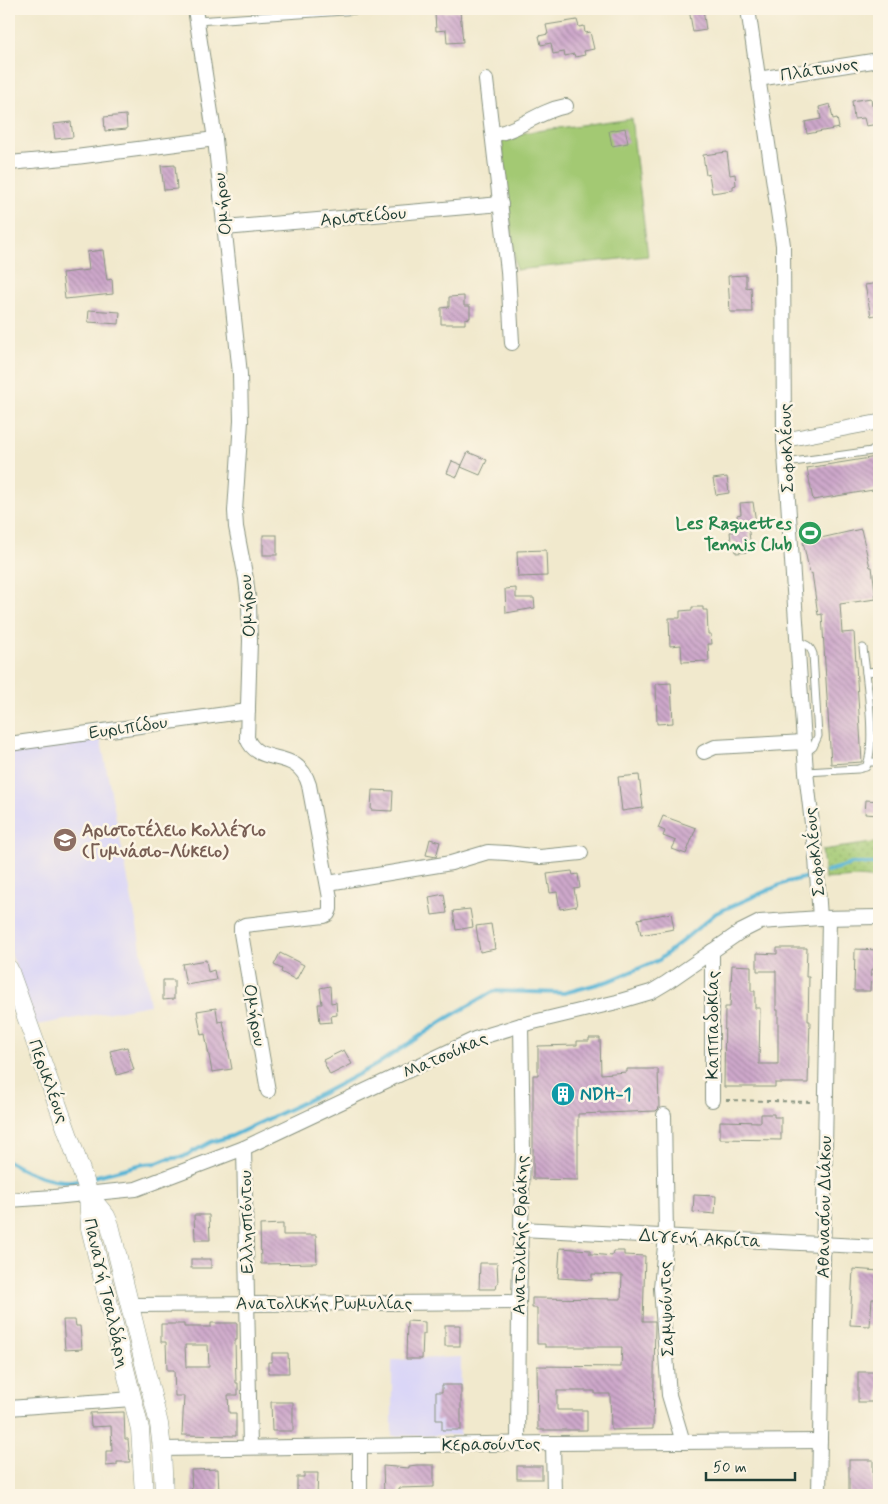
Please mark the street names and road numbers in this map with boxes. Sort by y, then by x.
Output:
street label: Πλάτωνος [779,52,860,88]
street label: Ομήρου [208,171,238,236]
street label: Αριστείδου [319,201,407,233]
street label: Σοφοκλέους [772,403,801,493]
street label: Ομήρου [234,574,262,638]
street label: Ευριπίδου [87,711,169,745]
street label: Σοφοκλέους [797,806,832,898]
street label: Καππαδοκίας [701,970,725,1079]
street label: Ομήρου [237,982,271,1048]
street label: Ματσούκας [399,1027,492,1085]
street label: Περικλέους [22,1036,75,1127]
street label: Αθανασίου Διάκου [812,1135,838,1279]
street label: Ανατολικής Θράκης [508,1155,534,1315]
street label: Ελλησπόντου [234,1170,260,1274]
street label: Παναγή Τσαλδάρη [77,1216,135,1370]
street label: Διγενή Ακρίτα [638,1224,762,1254]
street label: Σαμψούντος [653,1261,681,1357]
street label: Ανατολικής Ρωμυλίας [236,1292,412,1316]
street label: Κερασούντος [441,1432,541,1458]

